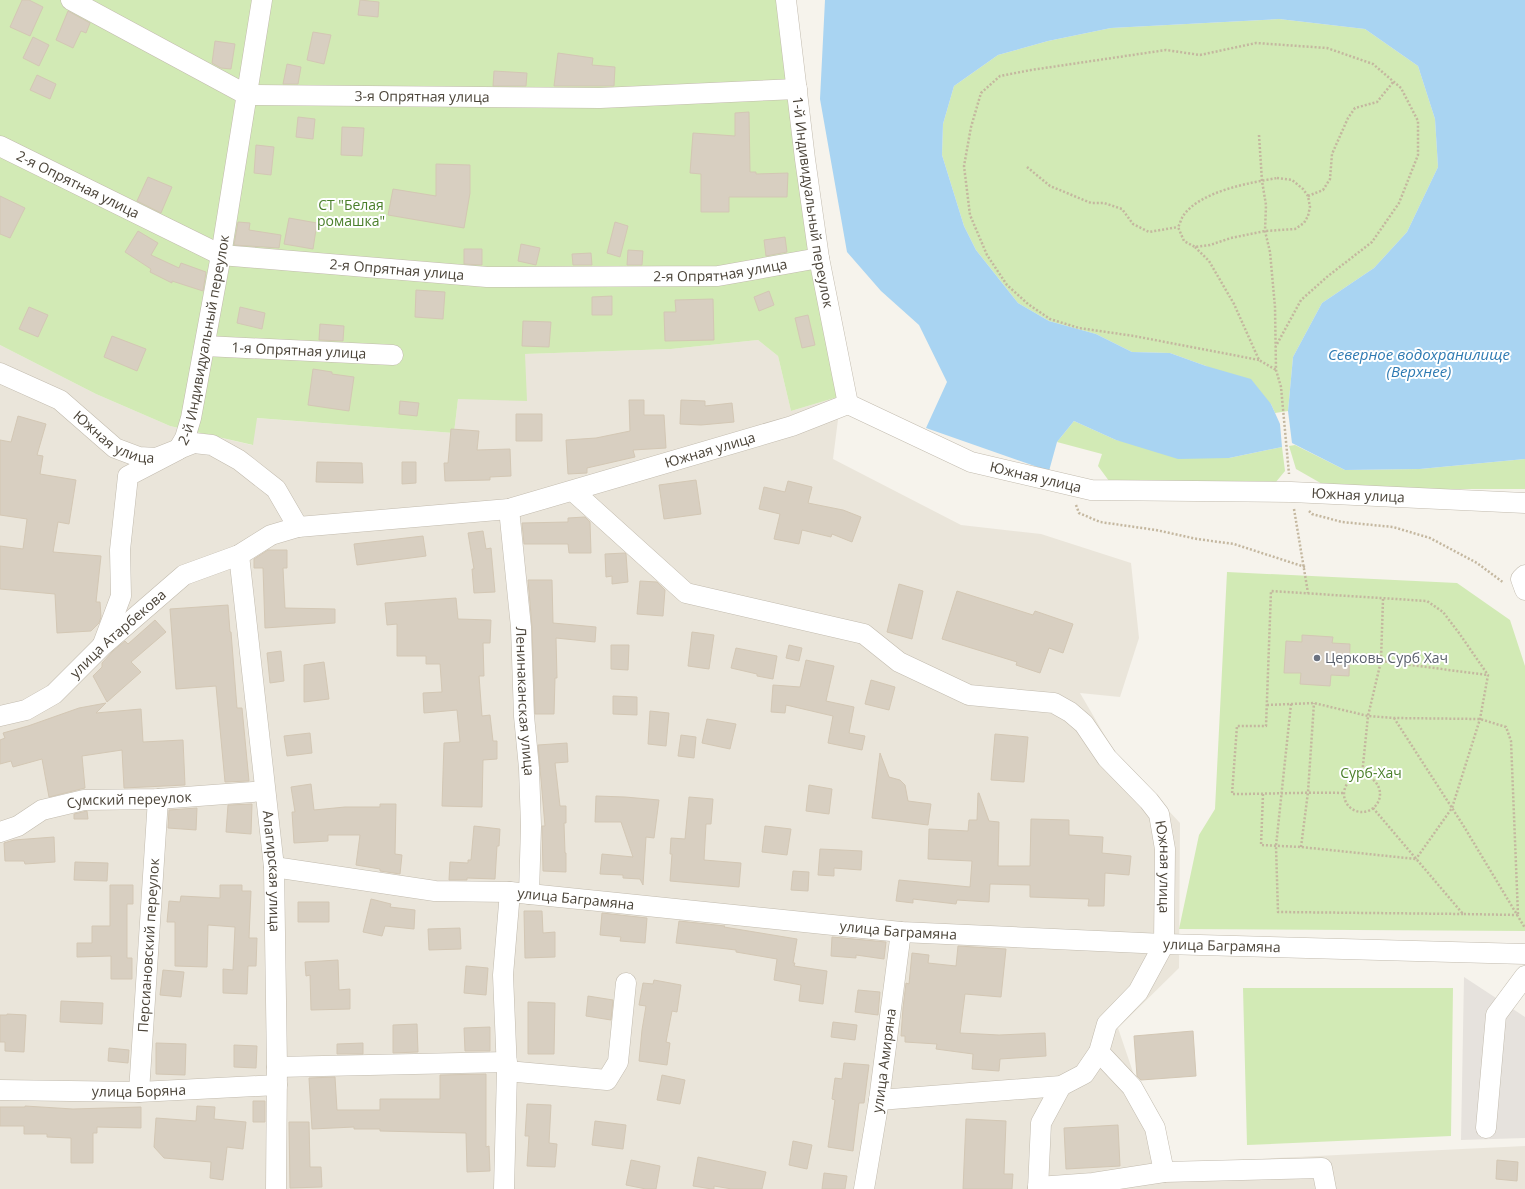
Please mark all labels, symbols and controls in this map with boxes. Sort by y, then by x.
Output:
street label: 3-я Опрятная улица [354,86,490,106]
street label: 1-й Индивидуальный переулок [789,95,839,310]
street label: 2-я Опрятная улица [14,146,143,222]
park label: СТ "Белая ромашка" [317,195,385,230]
street label: 2-й Индивидуальный переулок [173,233,233,448]
street label: 2-я Опрятная улица [329,254,465,284]
street label: 2-я Опрятная улица [653,254,789,285]
street label: 1-я Опрятная улица [231,337,367,363]
water label: Северное водохранилище (Верхнее) [1328,344,1511,381]
street label: Южная улица [69,406,155,467]
street label: Южная улица [662,427,757,472]
street label: Южная улица [988,457,1084,496]
street label: Южная улица [1311,483,1405,506]
street label: улица Атарбекова [65,585,170,682]
street label: Ленинаканская улица [512,626,539,776]
place label: Церковь Сурб Хач [1325,648,1448,667]
marker: Церковь Сурб Хач [1312,653,1322,663]
park label: Сурб-Хач [1340,763,1402,782]
street label: Сумский переулок [65,786,193,813]
street label: Алагирская улица [259,809,285,932]
street label: Южная улица [1151,819,1175,914]
street label: Персиановский переулок [133,857,163,1033]
street label: улица Баграмяна [516,883,635,914]
street label: улица Баграмяна [839,916,957,944]
street label: улица Баграмяна [1163,934,1281,956]
street label: улица Амиряна [867,1007,900,1114]
street label: улица Боряна [92,1080,186,1101]

